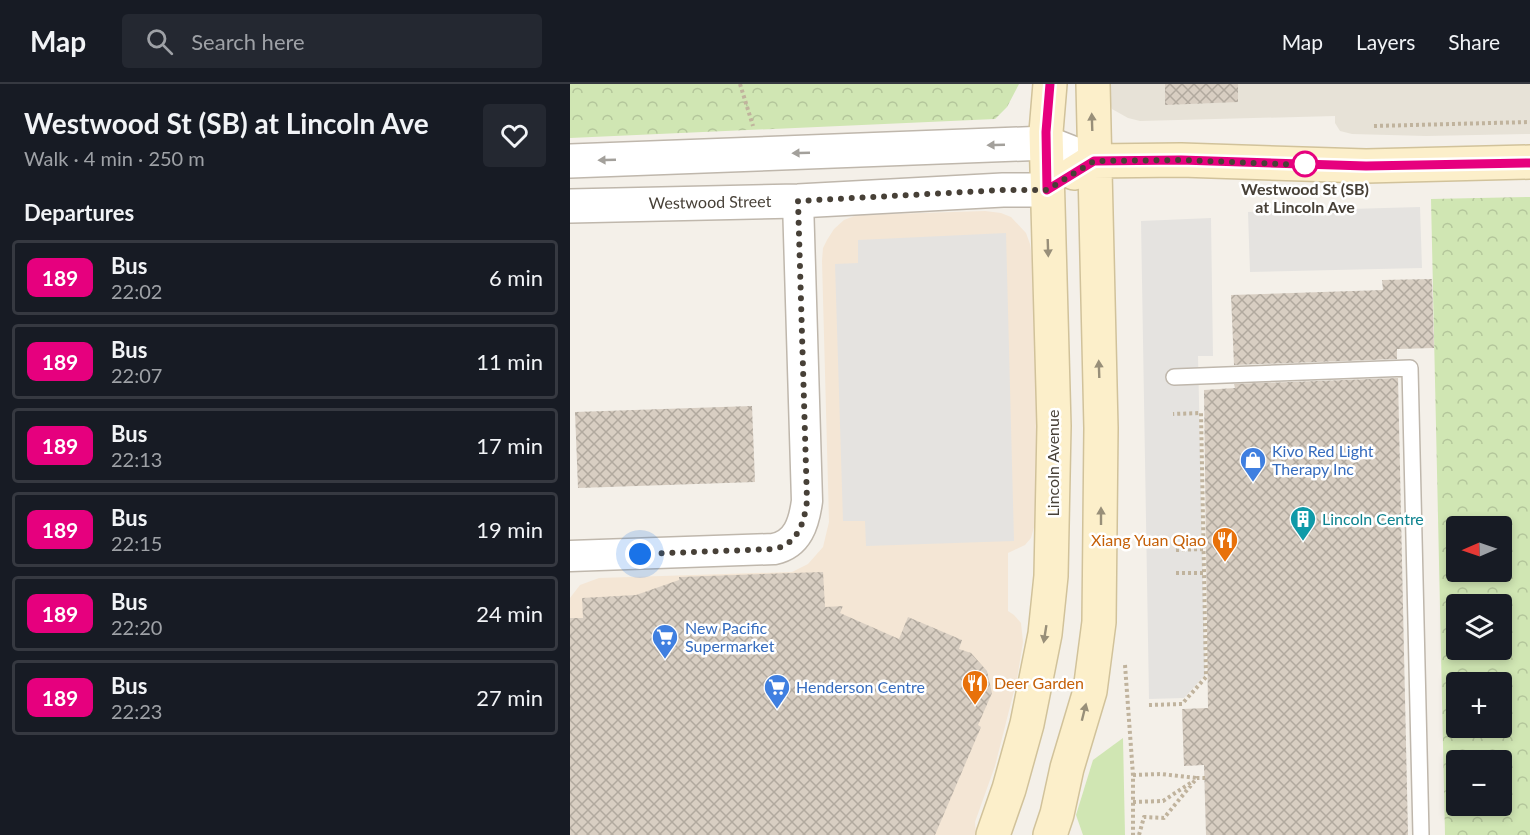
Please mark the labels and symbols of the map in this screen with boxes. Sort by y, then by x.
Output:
one-way arrow [1088,113,1097,132]
one-way arrow [987,141,1006,150]
one-way arrow [792,148,811,157]
marker: Westwood St (SB) at Lincoln Ave [1292,151,1318,177]
one-way arrow [597,155,616,165]
place label: Westwood St (SB) at Lincoln Ave [1241,179,1369,216]
street label: Westwood Street [649,191,772,212]
one-way arrow [1044,239,1053,258]
one-way arrow [1094,360,1104,379]
street label: Lincoln Avenue [1043,410,1062,516]
place label: Kivo Red Light Therapy Inc [1272,441,1374,478]
shop icon: Kivo Red Light Therapy Inc [1238,445,1268,483]
building icon: Lincoln Centre [1288,504,1318,542]
one-way arrow [1096,506,1106,525]
place label: Lincoln Centre [1322,509,1424,528]
north arrow [1446,516,1512,582]
restaurant icon: Xiang Yuan Qiao [1210,525,1240,563]
place label: Xiang Yuan Qiao [1091,530,1206,549]
your location [625,539,655,569]
place label: New Pacific Supermarket [685,618,775,655]
supermarket icon: New Pacific Supermarket [650,622,680,660]
one-way arrow [1040,624,1049,643]
restaurant icon: Deer Garden [960,668,990,706]
supermarket icon: Henderson Centre [762,672,792,710]
place label: Deer Garden [994,673,1084,692]
place label: Henderson Centre [796,677,925,696]
one-way arrow [1080,703,1090,721]

